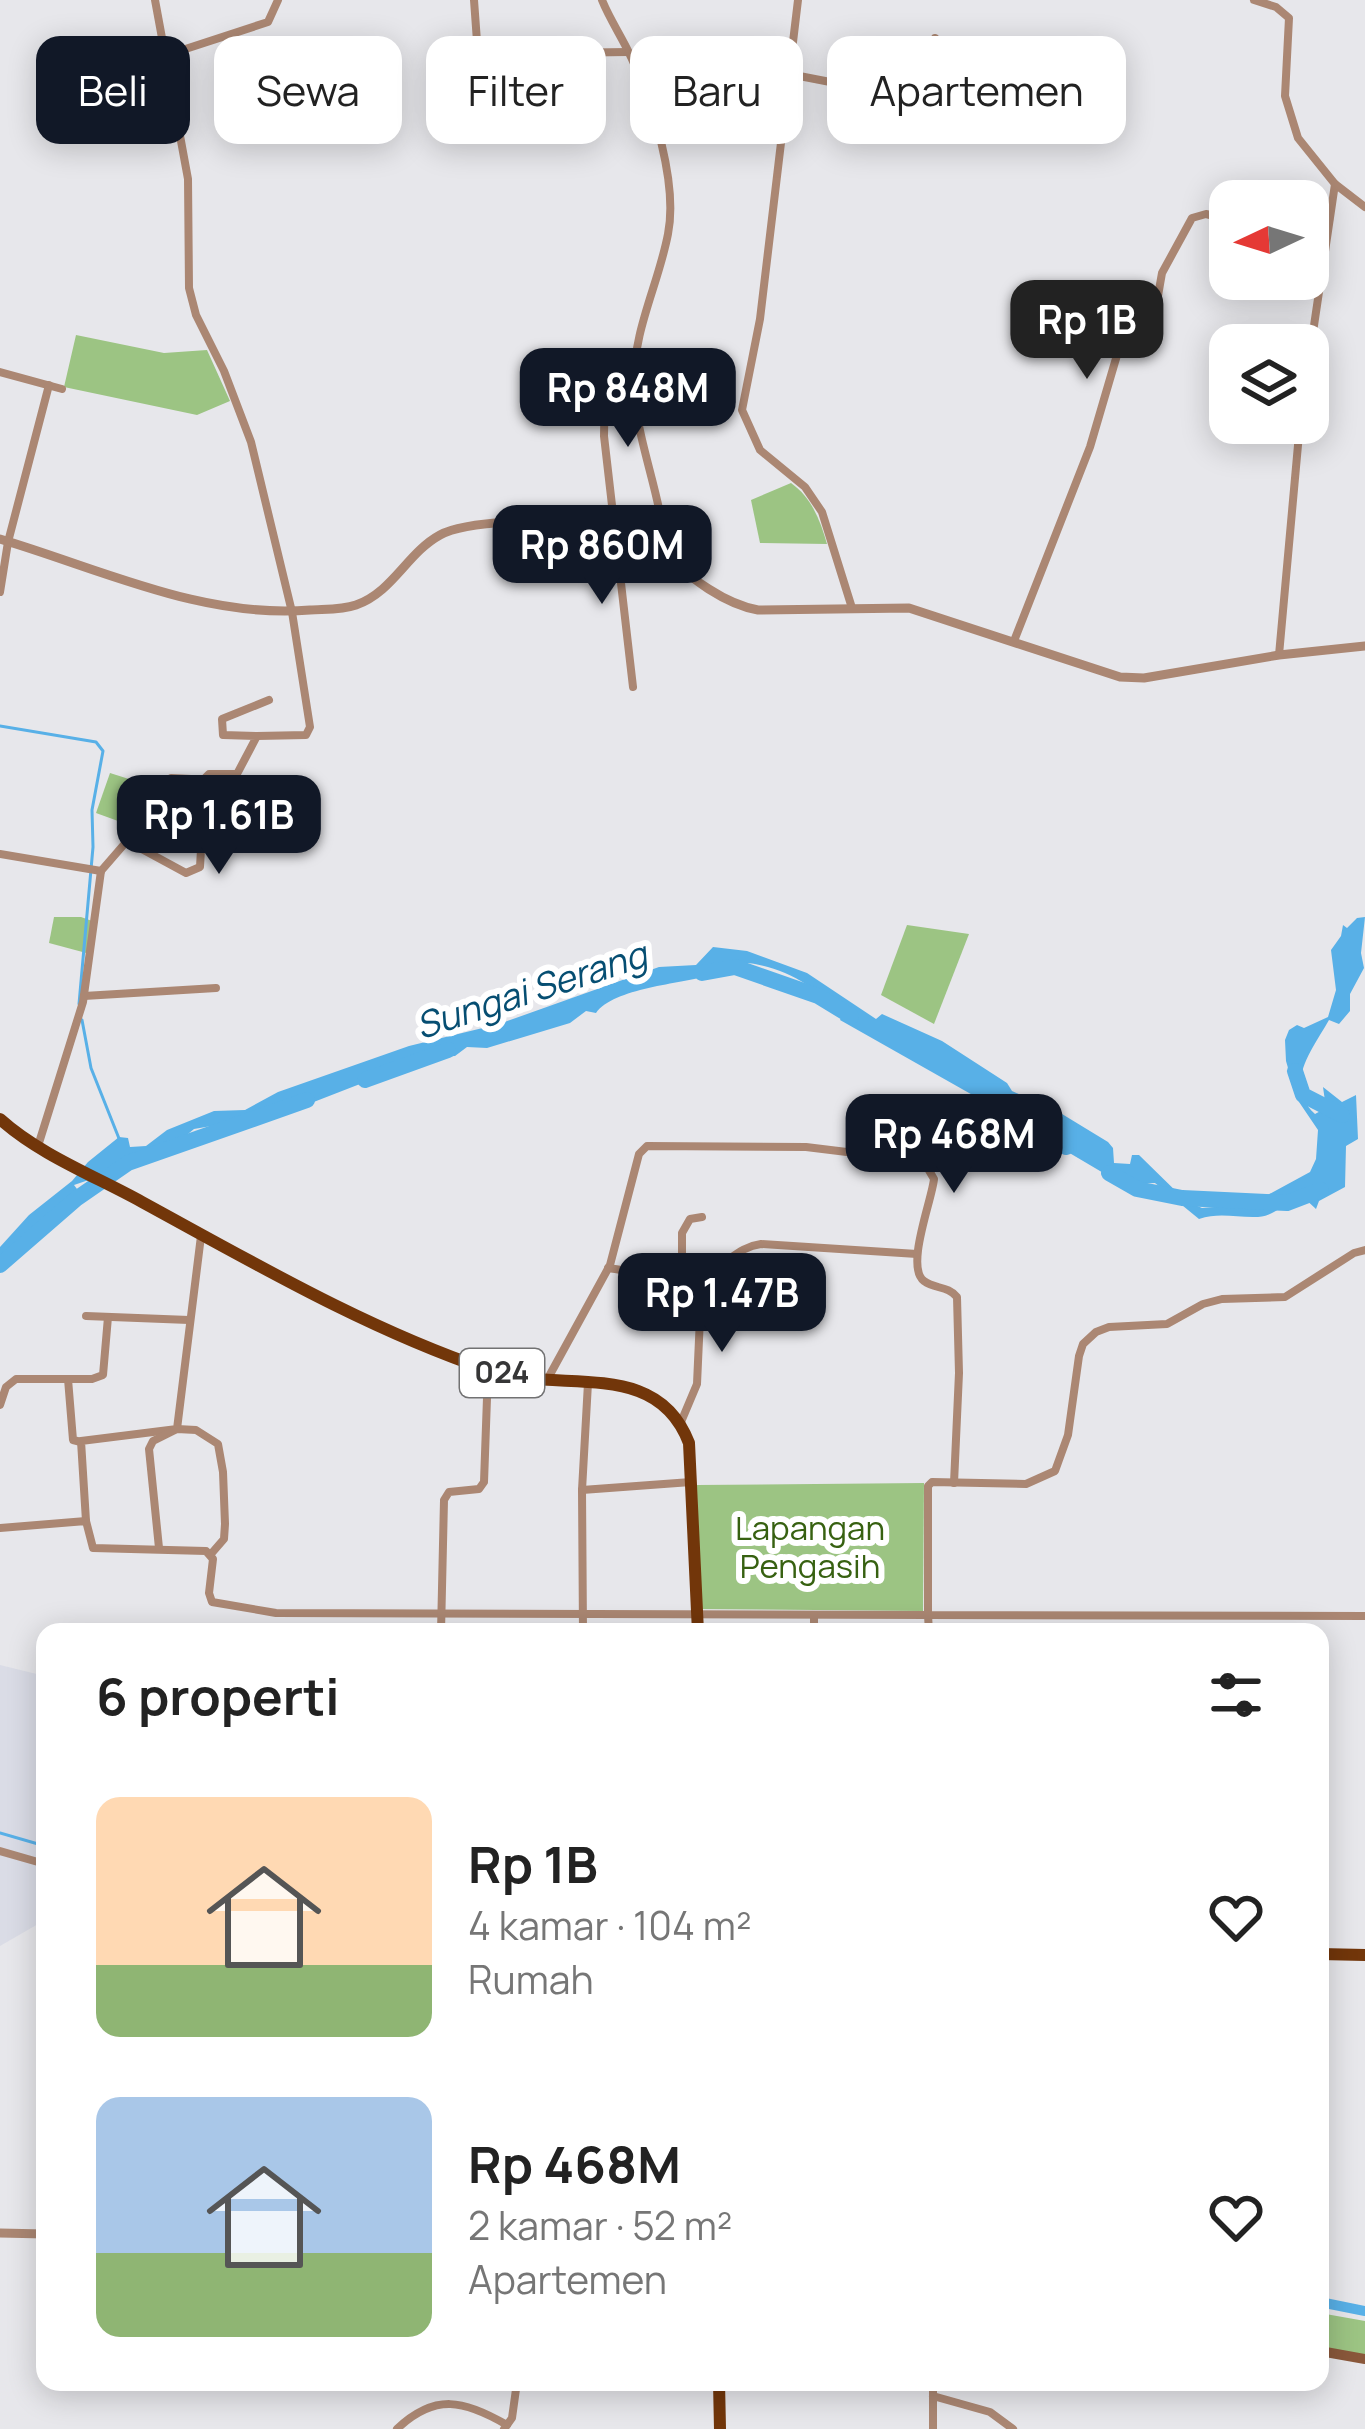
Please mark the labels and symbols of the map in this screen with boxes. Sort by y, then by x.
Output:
north arrow [1209,180,1329,300]
pin: Rp 1B [1003,280,1171,382]
pin: Rp 848M [517,348,739,450]
pin: Rp 860M [491,505,713,607]
pin: Rp 1.61B [95,775,343,877]
water label: Sungai Serang [409,928,655,1050]
pin: Rp 468M [843,1094,1065,1196]
pin: Rp 1.47B [598,1253,846,1355]
road number: 024 [460,1349,544,1397]
park label: Lapangan Pengasih [735,1505,885,1588]

